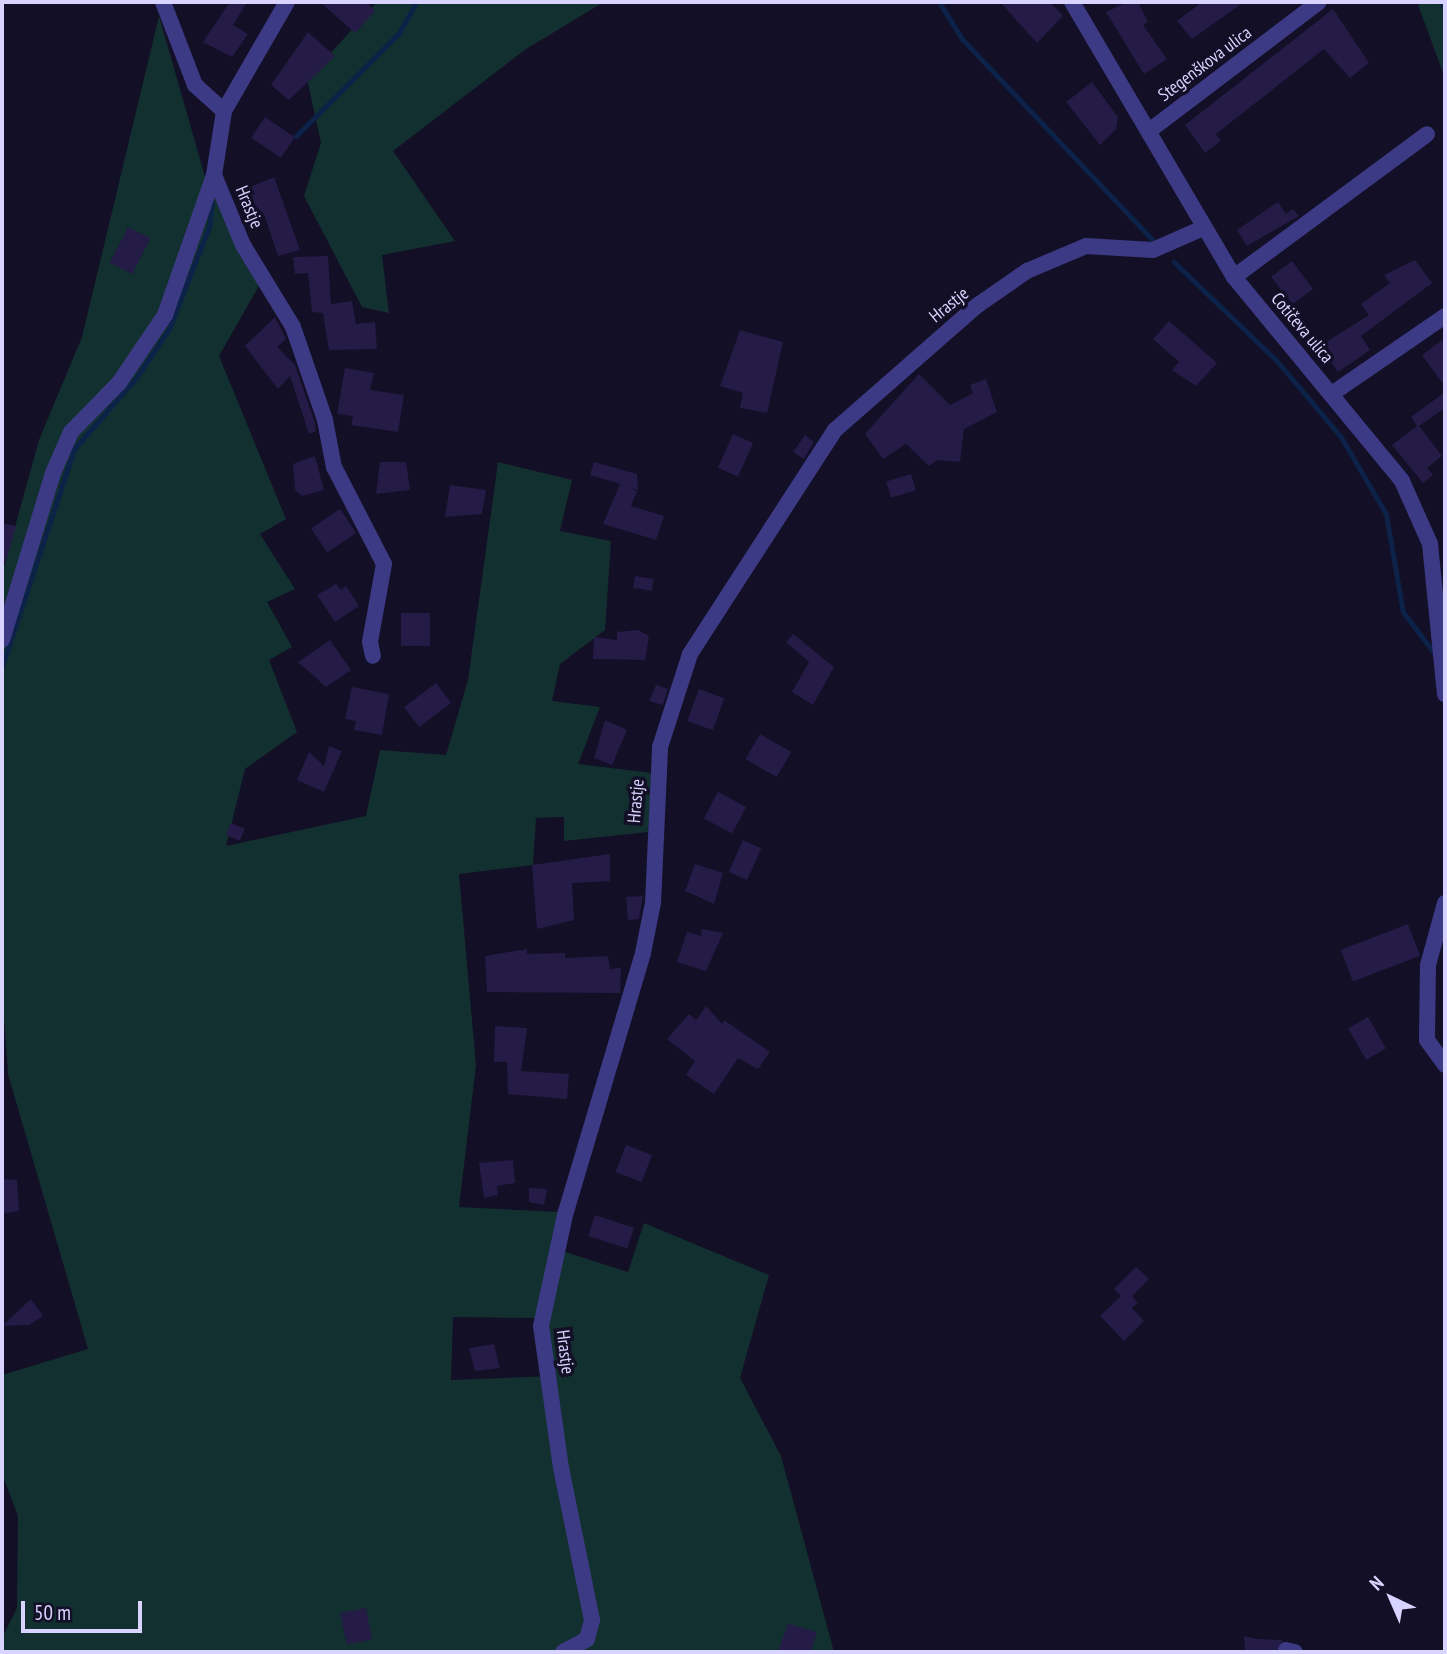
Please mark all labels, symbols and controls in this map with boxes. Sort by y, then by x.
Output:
street label: Stegenškova ulica [1154,22,1256,106]
street label: Hrastje [230,182,268,232]
street label: Hrastje [925,283,973,327]
street label: Cotičeva ulica [1266,288,1338,368]
street label: Hrastje [623,778,649,824]
street label: Hrastje [552,1329,578,1375]
north arrow [1356,1563,1426,1633]
text: N [1364,1571,1388,1595]
scale bar [24,1588,145,1632]
text: 50 m [34,1599,71,1626]

